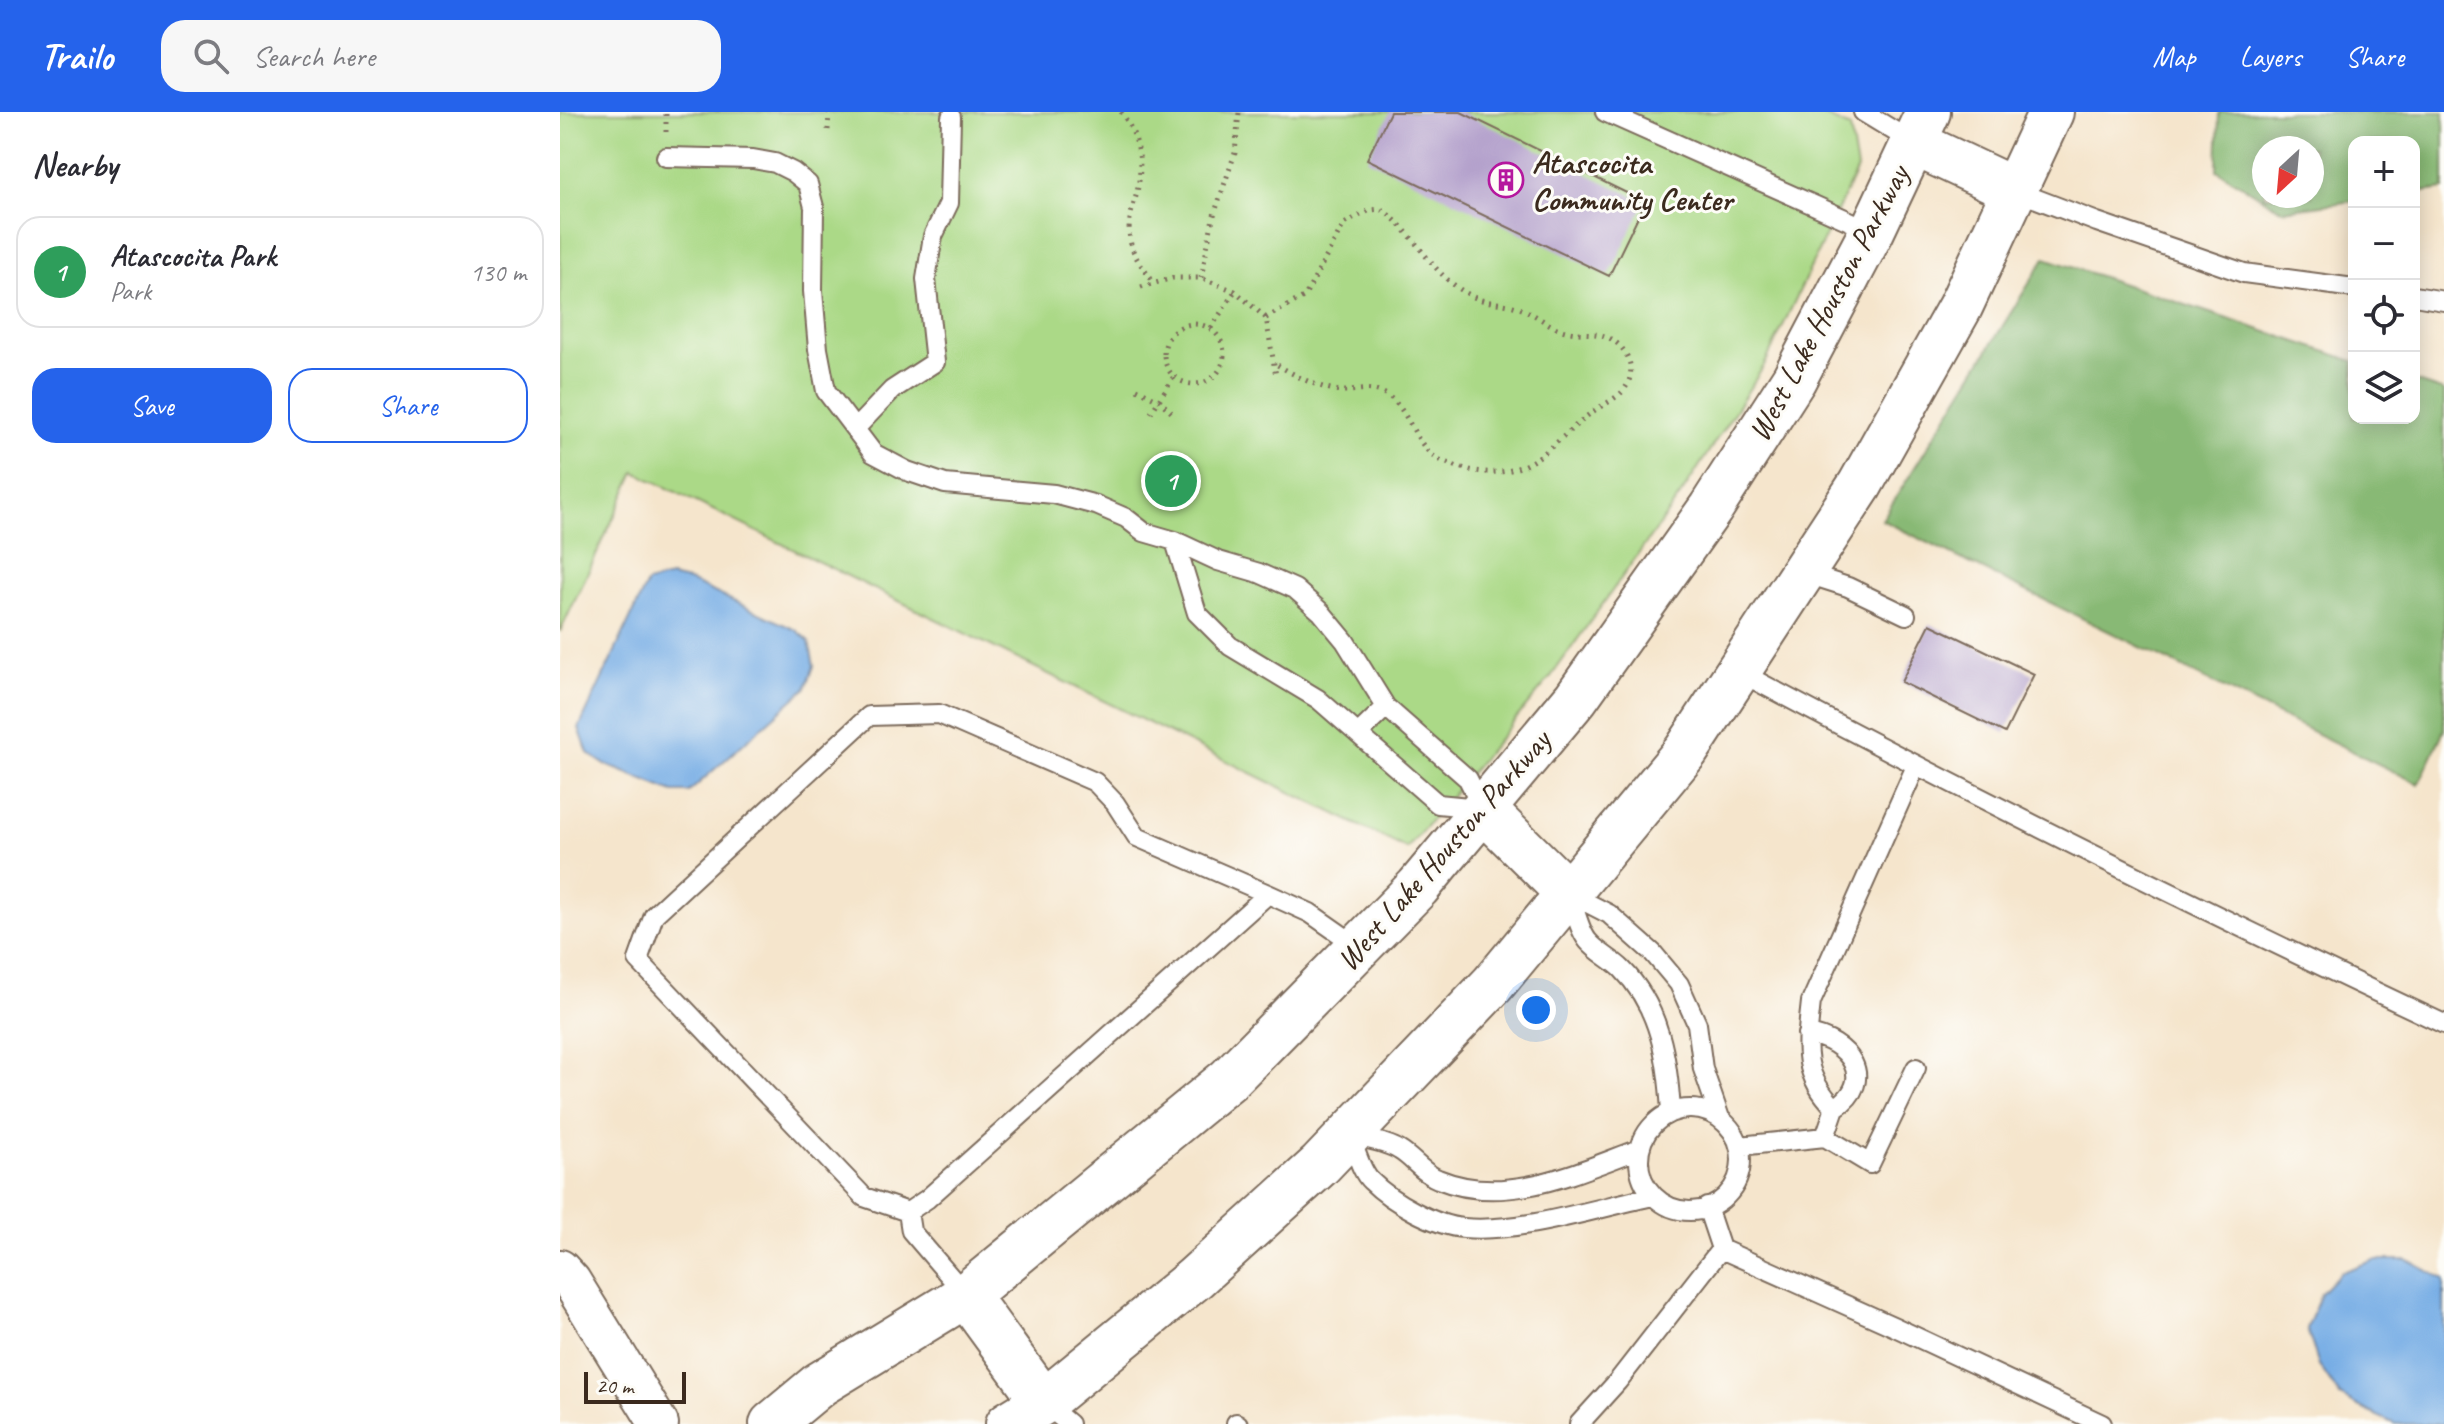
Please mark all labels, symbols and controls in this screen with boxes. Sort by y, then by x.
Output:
search box [161,20,721,92]
text: Trailo [40,33,113,80]
icon: search [189,34,233,78]
text: Search here [253,37,375,75]
text: Map [2153,39,2196,74]
text: Layers [2240,39,2301,74]
text: Share [2345,39,2404,74]
north arrow [2252,136,2324,208]
map controls [2348,136,2420,424]
button: + [2348,136,2420,208]
place label: Atascocita Community Center [1532,142,1736,220]
text: Nearby [32,143,118,186]
street label: West Lake Houston Parkway [1738,156,1920,448]
building icon: Atascocita Community Center [1487,161,1525,199]
button: − [2348,208,2420,280]
text: Atascocita Park [110,237,276,275]
text: 1 [54,256,66,289]
text: 130 m [470,256,526,289]
text: Park [110,275,151,308]
button: locate [2348,280,2420,352]
button: layers [2348,352,2420,424]
button: Save [32,368,272,443]
button: Share [288,368,528,443]
pin: 1 [1145,451,1197,511]
street label: West Lake Houston Parkway [1327,719,1561,979]
your location [1516,990,1556,1030]
scale bar [584,1368,686,1404]
text: 20 m [596,1372,633,1400]

